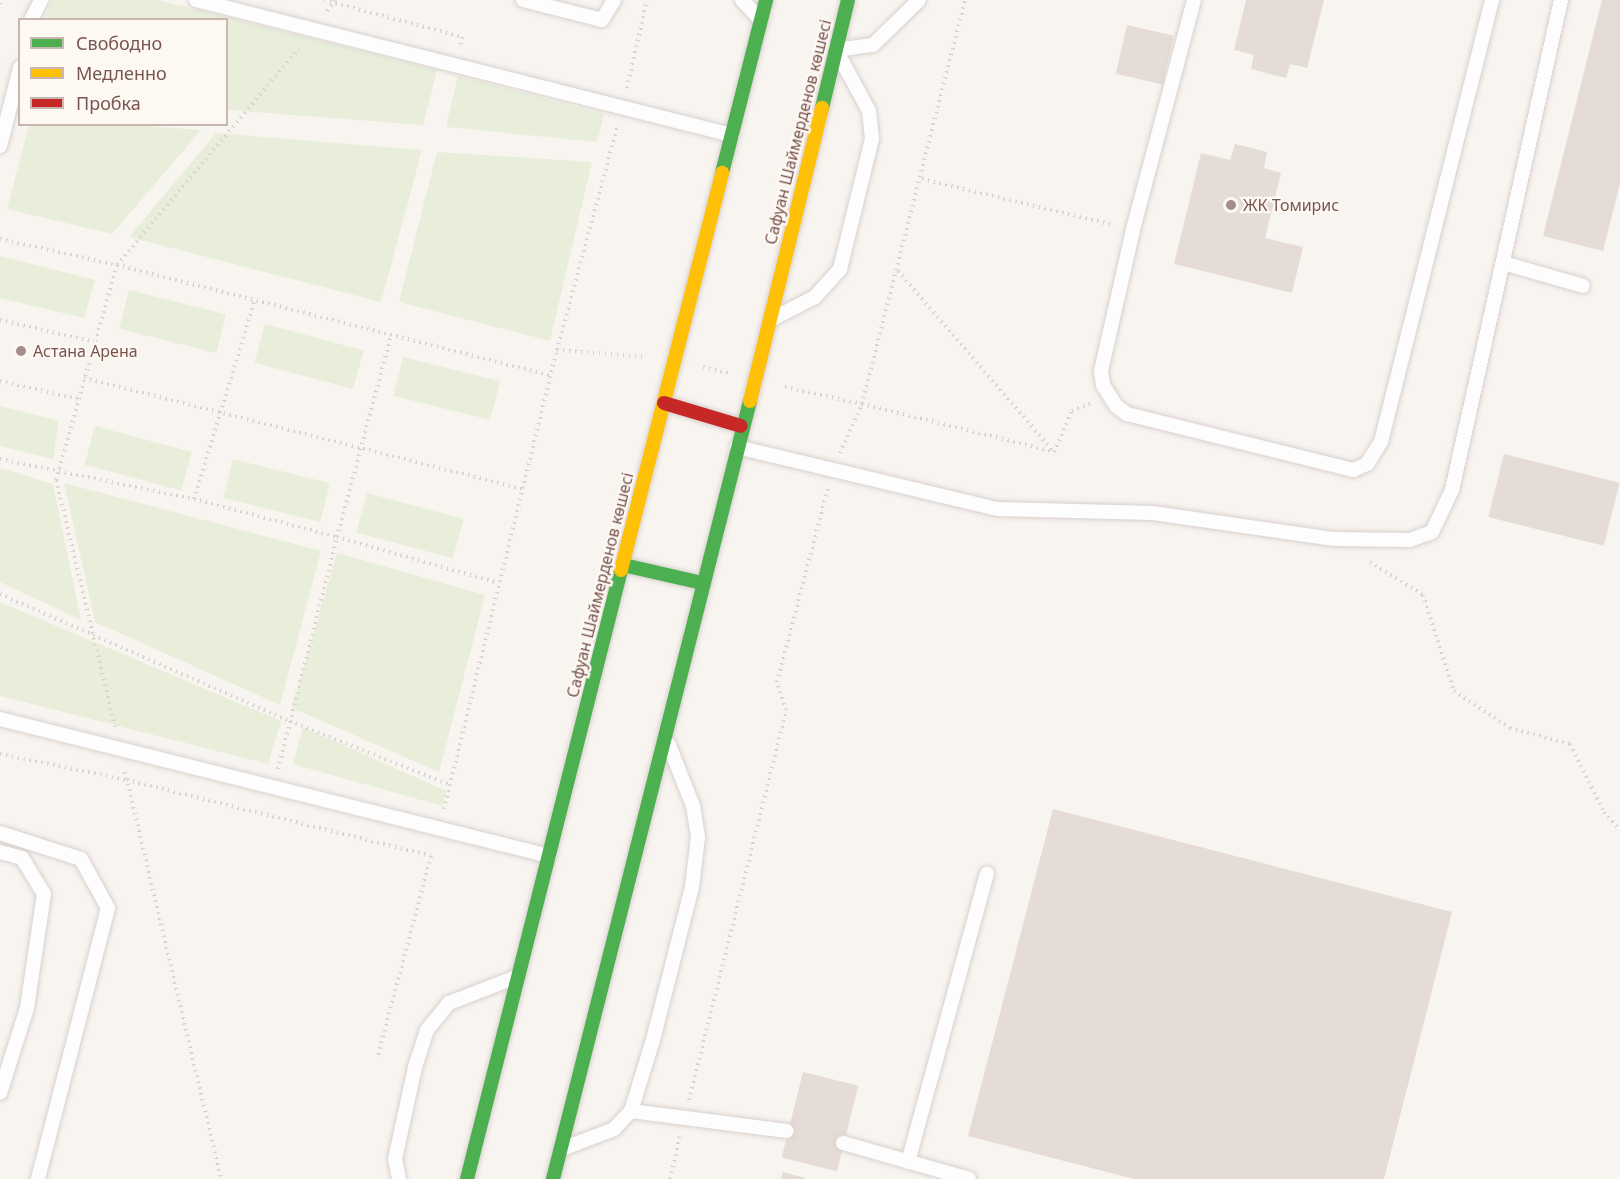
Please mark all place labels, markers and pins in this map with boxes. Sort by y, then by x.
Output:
place label: ЖК Томирис [1243,195,1339,215]
marker: ЖК Томирис [1224,198,1238,212]
place label: Астана Арена [33,341,138,361]
marker: Астана Арена [14,344,28,358]

